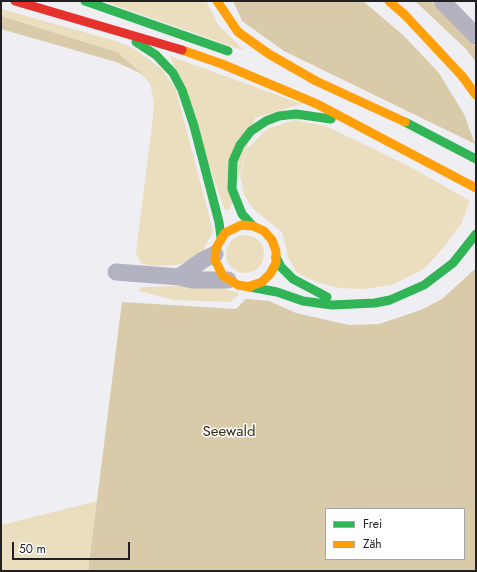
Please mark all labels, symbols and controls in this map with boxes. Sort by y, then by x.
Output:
park label: Seewald [203,423,255,441]
legend [325,508,465,560]
text: Frei [363,515,382,533]
scale bar [14,534,132,560]
text: Zäh [363,535,382,553]
text: 50 m [19,540,46,558]

